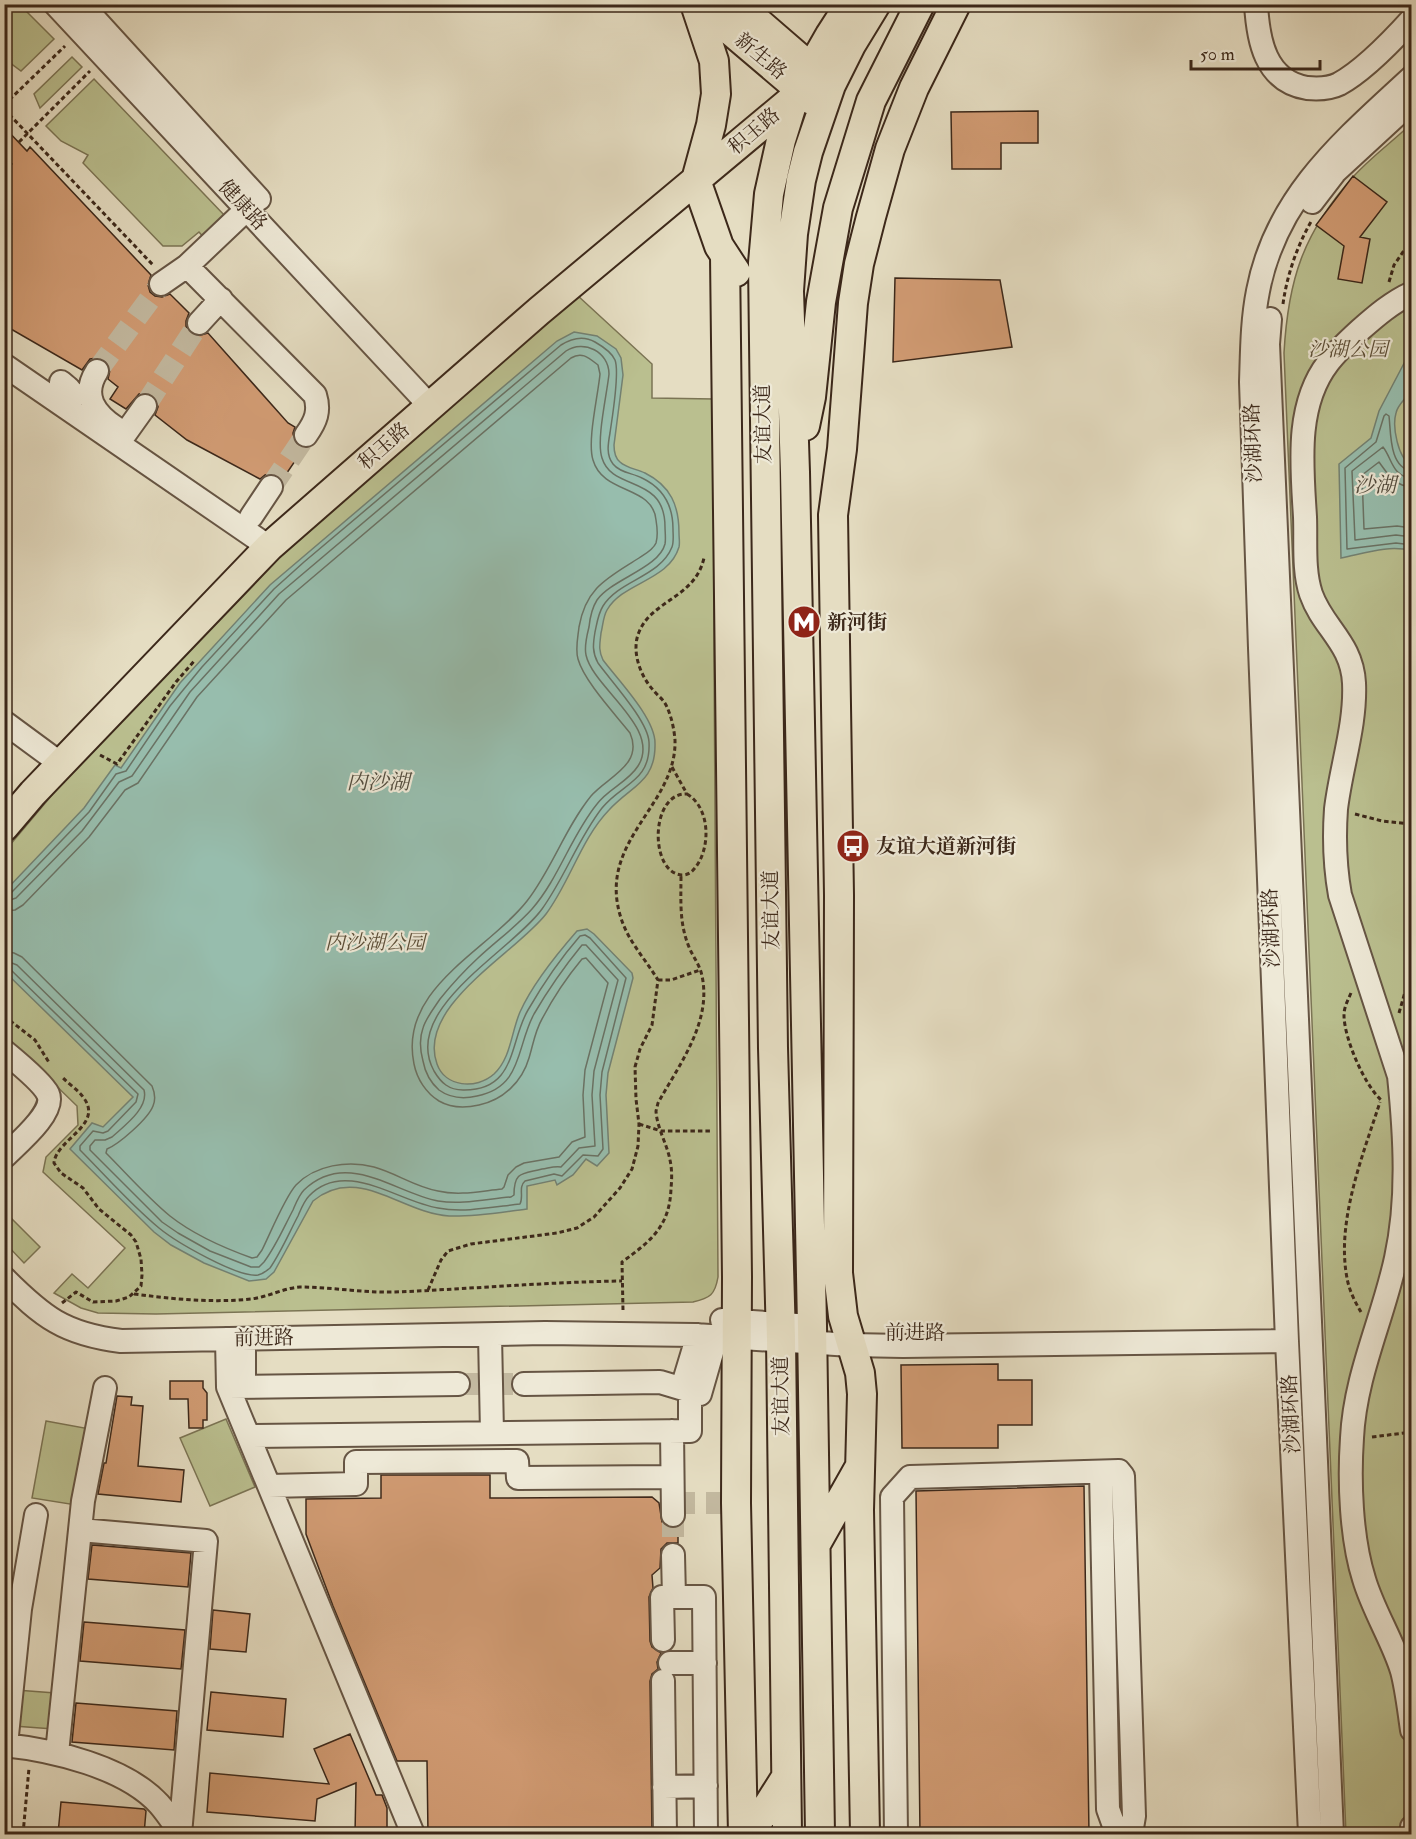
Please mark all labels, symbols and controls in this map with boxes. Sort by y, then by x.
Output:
street label: 新生路 [730,27,792,85]
scale bar [1191,33,1320,71]
text: 50 m [1200,43,1235,66]
street label: 积玉路 [723,102,785,160]
street label: 健康路 [213,175,273,235]
park label: 沙湖公园 [1308,337,1391,362]
street label: 友谊大道 [750,384,776,464]
street label: 沙湖环路 [1239,403,1267,483]
street label: 积玉路 [353,417,415,475]
water label: 沙湖 [1354,472,1400,499]
metro station icon: 新河街 [786,604,822,640]
place label: 新河街 [827,610,887,635]
water label: 内沙湖 [347,769,413,796]
bus stop icon: 友谊大道新河街 [835,828,871,864]
place label: 友谊大道新河街 [876,834,1016,859]
street label: 友谊大道 [758,870,784,950]
street label: 沙湖环路 [1257,888,1285,968]
park label: 内沙湖公园 [325,930,428,955]
street label: 前进路 [885,1320,945,1345]
street label: 前进路 [234,1325,294,1351]
street label: 友谊大道 [768,1356,794,1436]
street label: 沙湖环路 [1276,1373,1306,1455]

